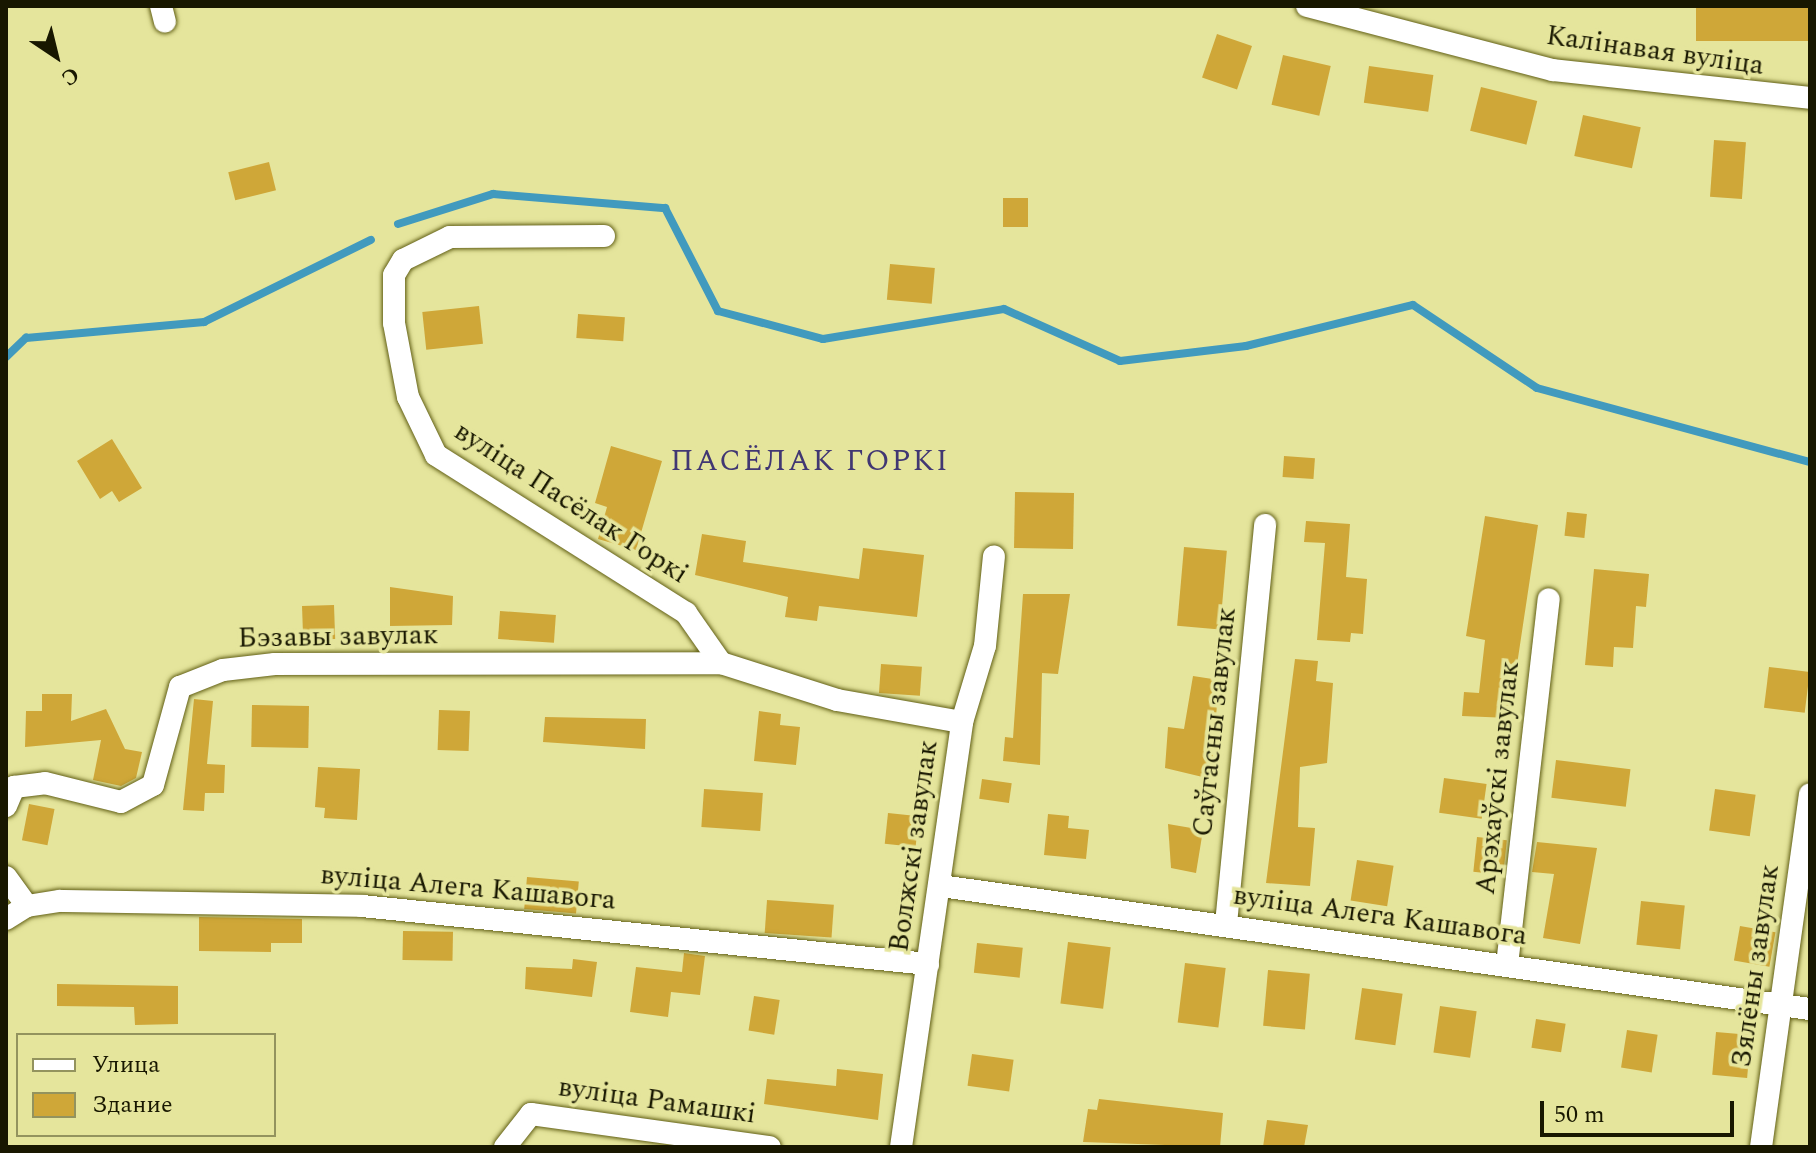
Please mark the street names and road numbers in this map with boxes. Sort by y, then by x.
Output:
street label: Калінавая вуліца [1544,19,1766,83]
street label: вуліца Пасёлак Горкі [448,415,694,591]
street label: Саўгасны завулак [1186,606,1244,838]
street label: Бэзавы завулак [237,618,439,656]
street label: Арэхаўскі завулак [1469,660,1527,896]
street label: Волжскі завулак [883,738,945,954]
street label: вуліца Алега Кашавога [319,858,617,918]
street label: Зялёны завулак [1725,862,1787,1070]
street label: вуліца Алега Кашавога [1231,879,1529,953]
street label: вуліца Рамашкі [556,1070,758,1132]

